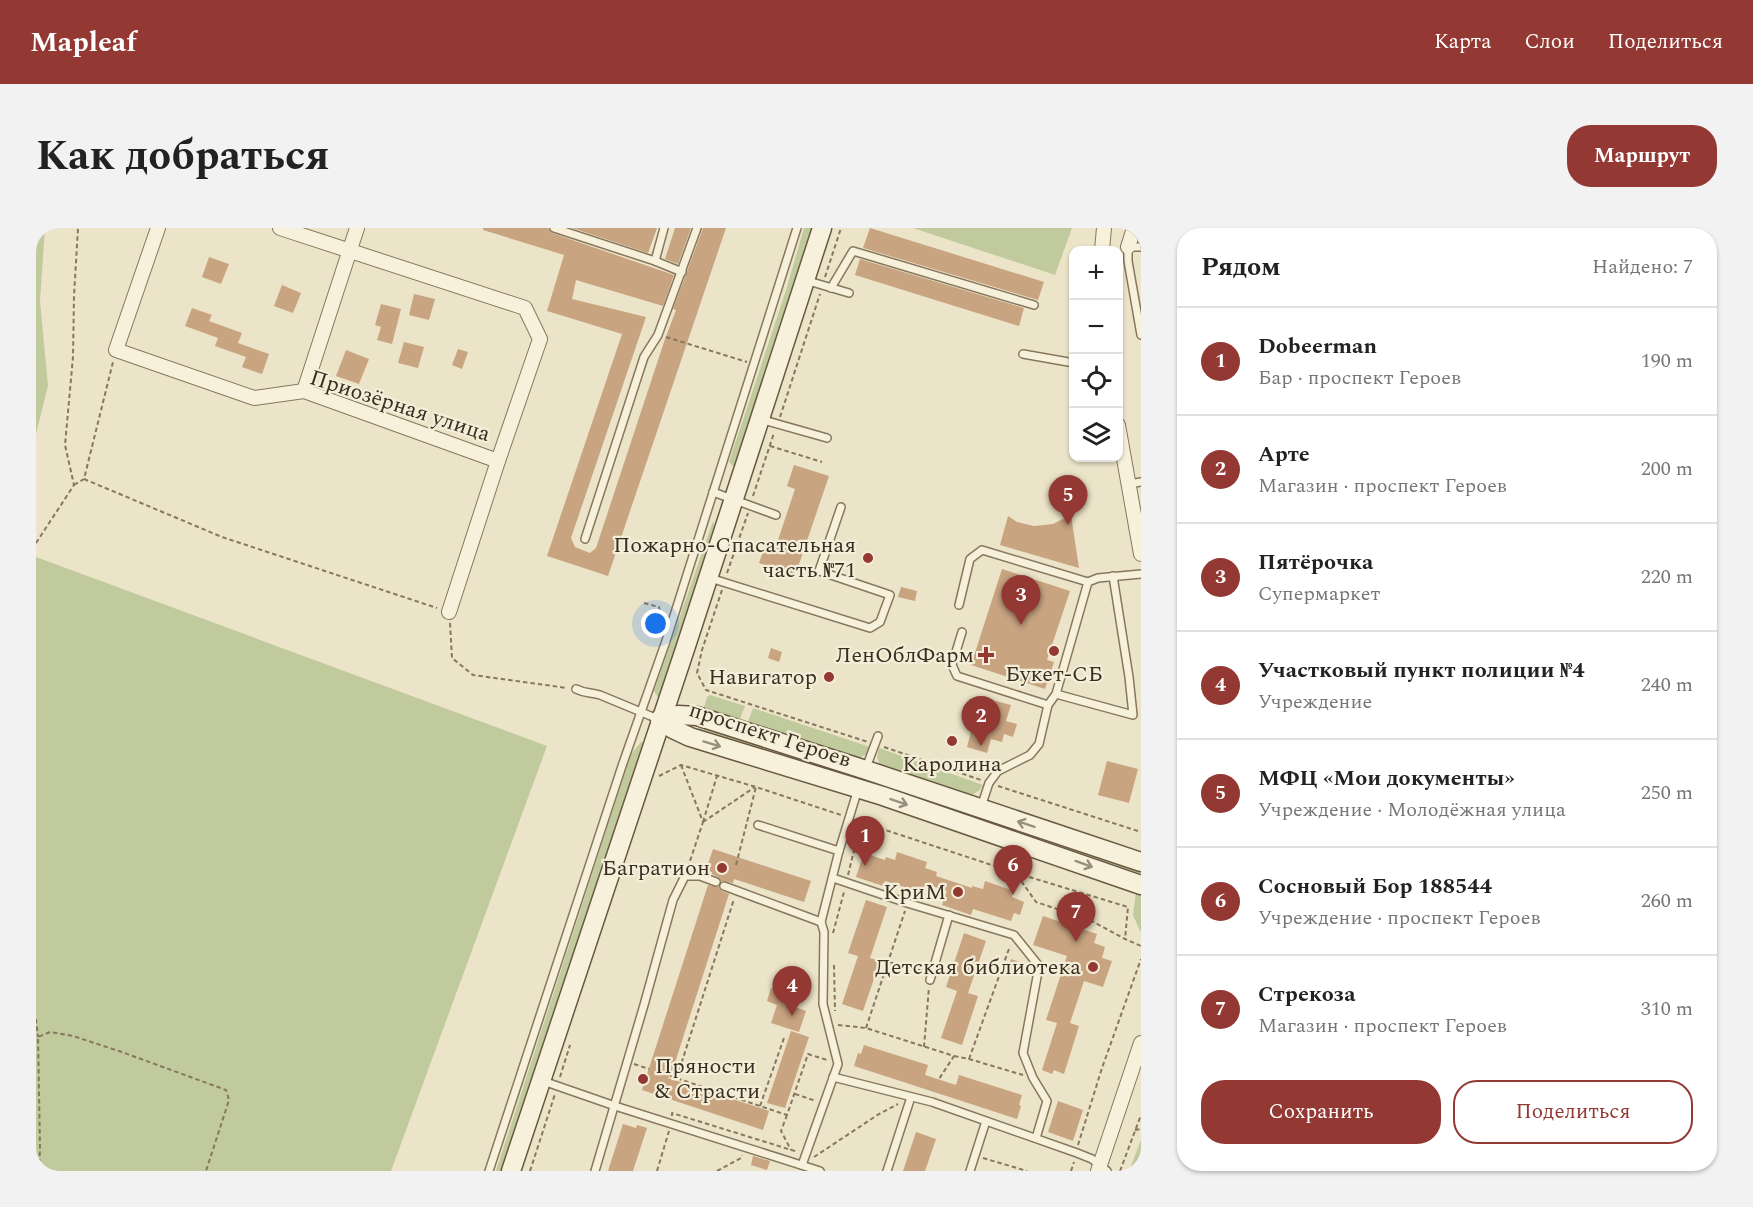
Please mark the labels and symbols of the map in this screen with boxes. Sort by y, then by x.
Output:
street label: Приозёрная улица [306,361,495,451]
pin: 5 [1048,476,1088,525]
place label: Пожарно-Спасательная часть №71 [613,529,856,587]
marker: Пожарно-Спасательная часть №71 [861,551,875,565]
pin: 3 [1002,576,1040,625]
your location [641,609,670,638]
place label: ЛенОблФарм [836,639,974,672]
marker: Букет-СБ [1047,644,1061,658]
marker: ЛенОблФарм [979,648,993,662]
place label: Букет-СБ [1005,658,1103,691]
place label: Навигатор [708,661,817,694]
marker: Навигатор [822,670,836,684]
street label: проспект Героев [685,693,855,777]
pin: 2 [962,696,1000,746]
marker: Каролина [945,734,959,748]
one-way arrow [702,739,721,750]
place label: Каролина [902,748,1002,781]
one-way arrow [889,797,908,808]
pin: 1 [846,816,884,866]
one-way arrow [1017,818,1036,829]
pin: 6 [994,846,1032,895]
place label: Багратион [602,852,710,885]
one-way arrow [1074,860,1092,871]
marker: Багратион [715,861,729,875]
place label: КриМ [883,876,946,909]
marker: КриМ [951,885,965,899]
pin: 7 [1056,892,1096,942]
place label: Детская библиотека [875,951,1081,984]
marker: Детская библиотека [1086,960,1100,974]
pin: 4 [772,966,812,1016]
place label: Пряности & Страсти [655,1050,760,1108]
marker: Пряности & Страсти [636,1072,650,1086]

